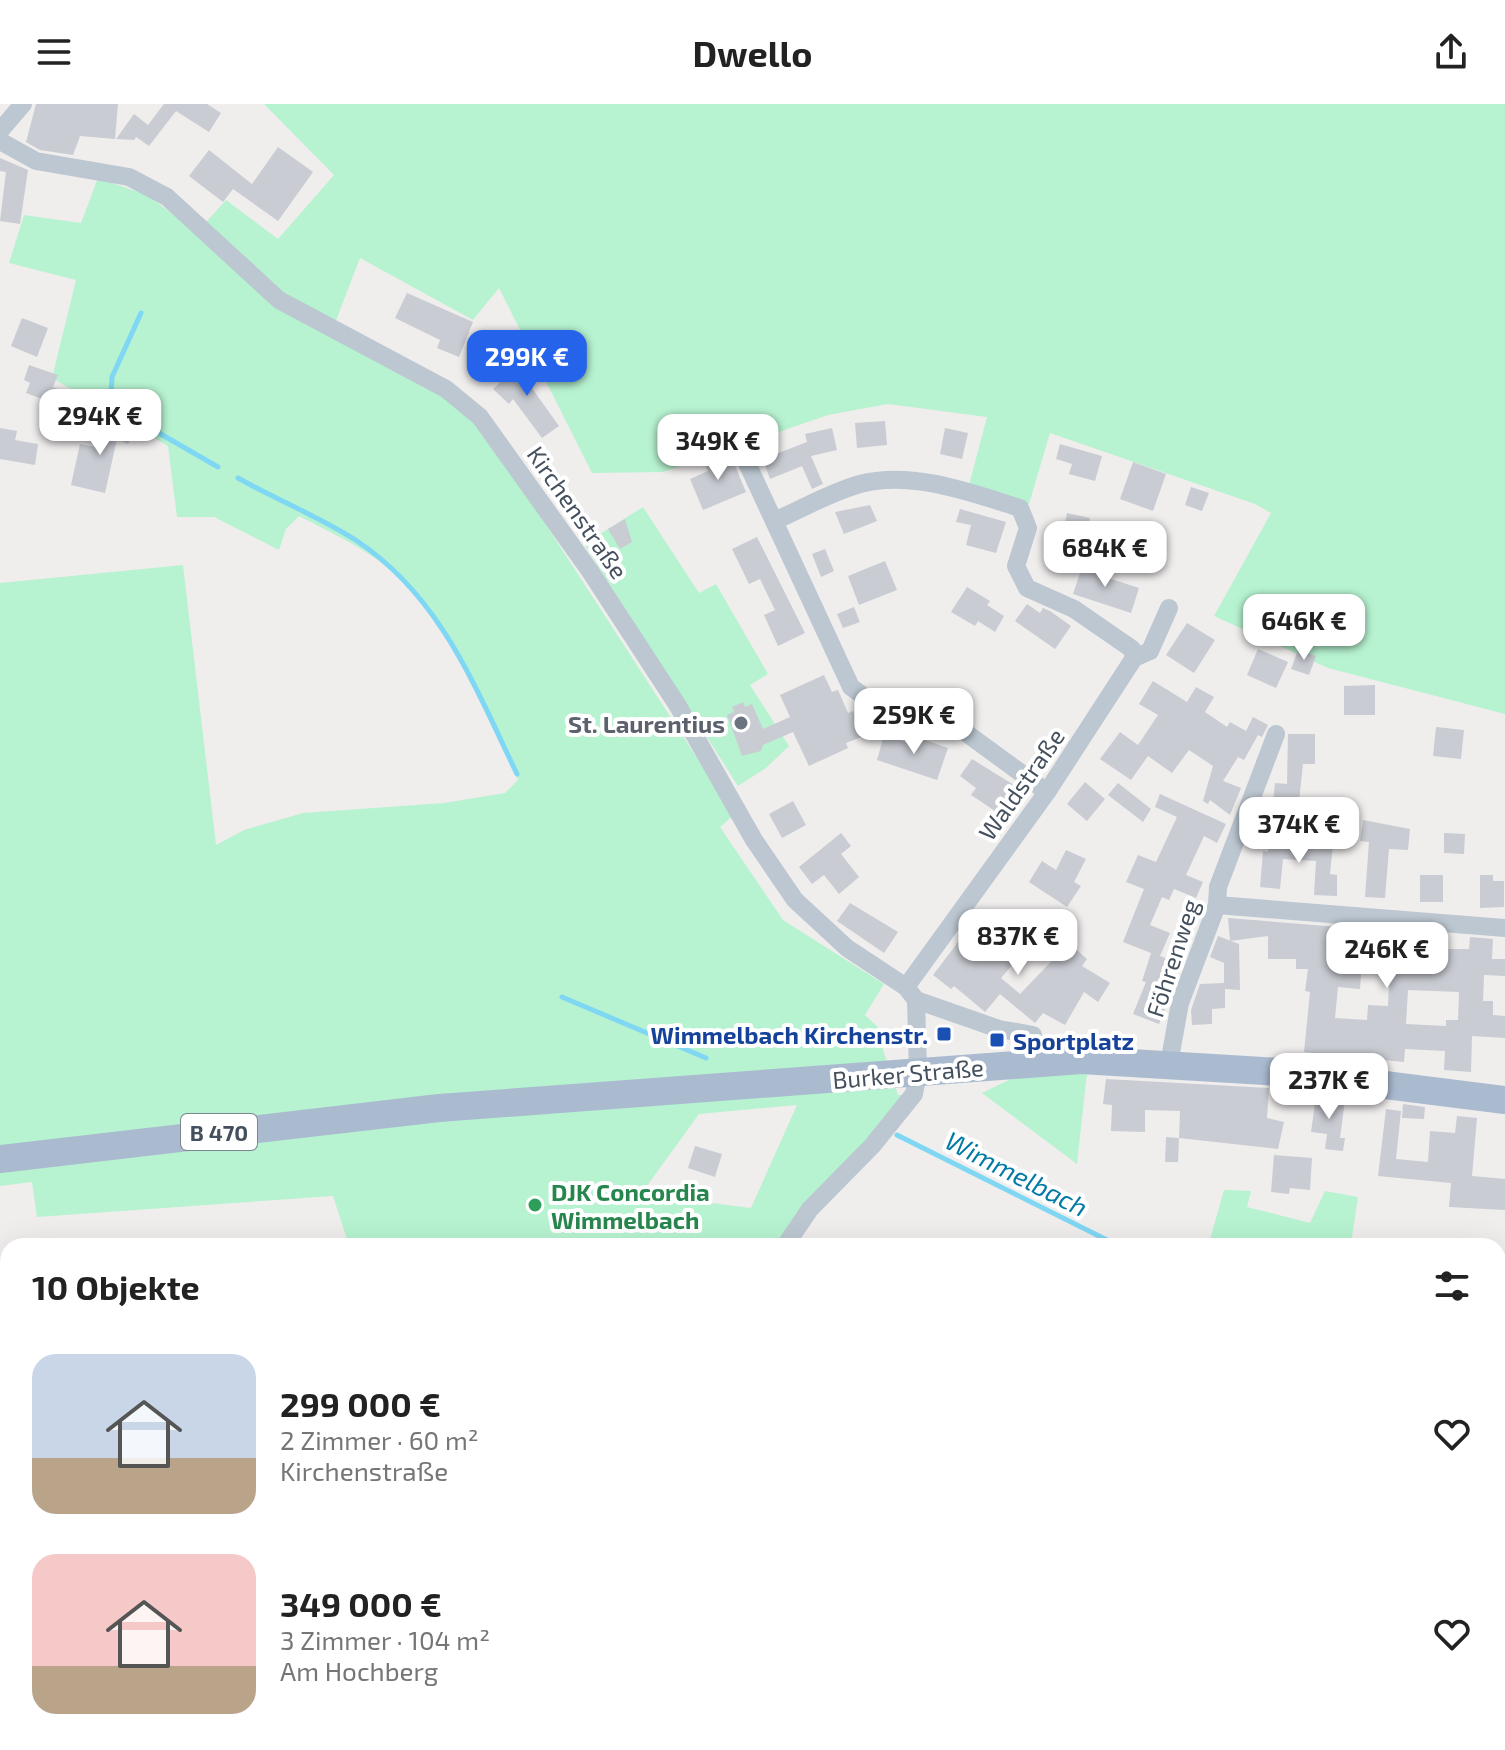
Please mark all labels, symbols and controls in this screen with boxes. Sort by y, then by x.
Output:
icon: menu [32,30,76,74]
icon: share [1429,30,1473,74]
text: Dwello [692,31,813,74]
pin: 299K € [462,330,592,398]
text: 299K € [485,340,569,371]
pin: 294K € [35,389,165,457]
text: 294K € [57,399,143,430]
pin: 349K € [653,414,783,482]
text: 349K € [675,424,761,455]
street label: Kirchenstraße [522,440,634,584]
pin: 684K € [1040,521,1170,589]
text: 684K € [1062,531,1148,562]
pin: 646K € [1239,594,1369,662]
text: 646K € [1261,604,1347,635]
pin: 259K € [849,688,979,756]
text: 259K € [872,698,956,729]
place label: St. Laurentius [568,709,725,738]
marker: St. Laurentius [732,714,750,732]
street label: Waldstraße [972,723,1070,845]
pin: 374K € [1234,797,1364,865]
text: 374K € [1257,807,1341,838]
street label: Föhrenweg [1139,895,1205,1021]
pin: 837K € [953,909,1083,977]
text: 837K € [976,919,1060,950]
pin: 246K € [1322,922,1452,990]
text: 246K € [1344,932,1430,963]
place label: Wimmelbach Kirchenstr. [651,1020,928,1049]
marker: Wimmelbach Kirchenstr. [935,1025,953,1043]
place label: Sportplatz [1013,1026,1134,1055]
marker: Sportplatz [988,1031,1006,1049]
street label: Burker Straße [831,1052,985,1094]
pin: 237K € [1264,1053,1394,1121]
text: 237K € [1288,1063,1370,1094]
road number: B 470 [181,1114,257,1150]
water label: Wimmelbach [941,1124,1093,1222]
place label: DJK Concordia Wimmelbach [551,1177,710,1234]
marker: DJK Concordia Wimmelbach [526,1196,544,1214]
icon: filters [1430,1264,1474,1308]
text: 10 Objekte [32,1266,200,1307]
text: 299 000 € [280,1383,441,1424]
icon: home [96,1386,192,1482]
icon: heart [1430,1412,1474,1456]
text: 2 Zimmer · 60 m² [280,1424,479,1455]
text: Kirchenstraße [280,1455,448,1486]
text: 349 000 € [280,1583,442,1624]
icon: home [96,1586,192,1682]
icon: heart [1430,1612,1474,1656]
text: 3 Zimmer · 104 m² [280,1624,490,1655]
text: Am Hochberg [280,1655,438,1686]

